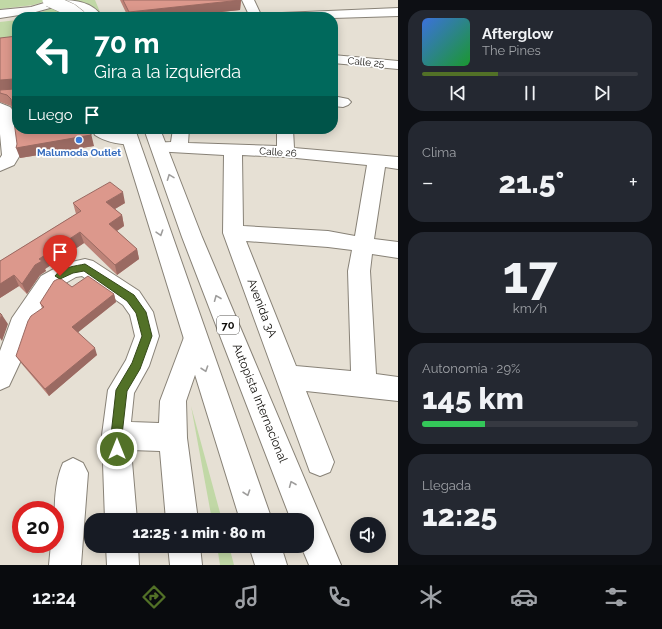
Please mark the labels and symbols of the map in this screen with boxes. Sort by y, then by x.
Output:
street label: Calle 25 [347,55,385,69]
marker: Malumoda Outlet [74,135,84,145]
street label: Calle 26 [259,145,297,159]
place label: Malumoda Outlet [37,147,121,158]
one-way arrow [166,174,175,181]
one-way arrow [155,229,164,236]
pin [43,235,77,276]
street label: Avenida 3A [244,276,280,340]
one-way arrow [214,295,222,302]
road number: 70 [217,316,239,334]
street label: Autopista Internacional [230,341,291,465]
one-way arrow [201,366,209,373]
position arrow [96,428,138,470]
one-way arrow [289,480,297,487]
one-way arrow [242,489,251,496]
speed limit sign: 20 [12,501,64,553]

